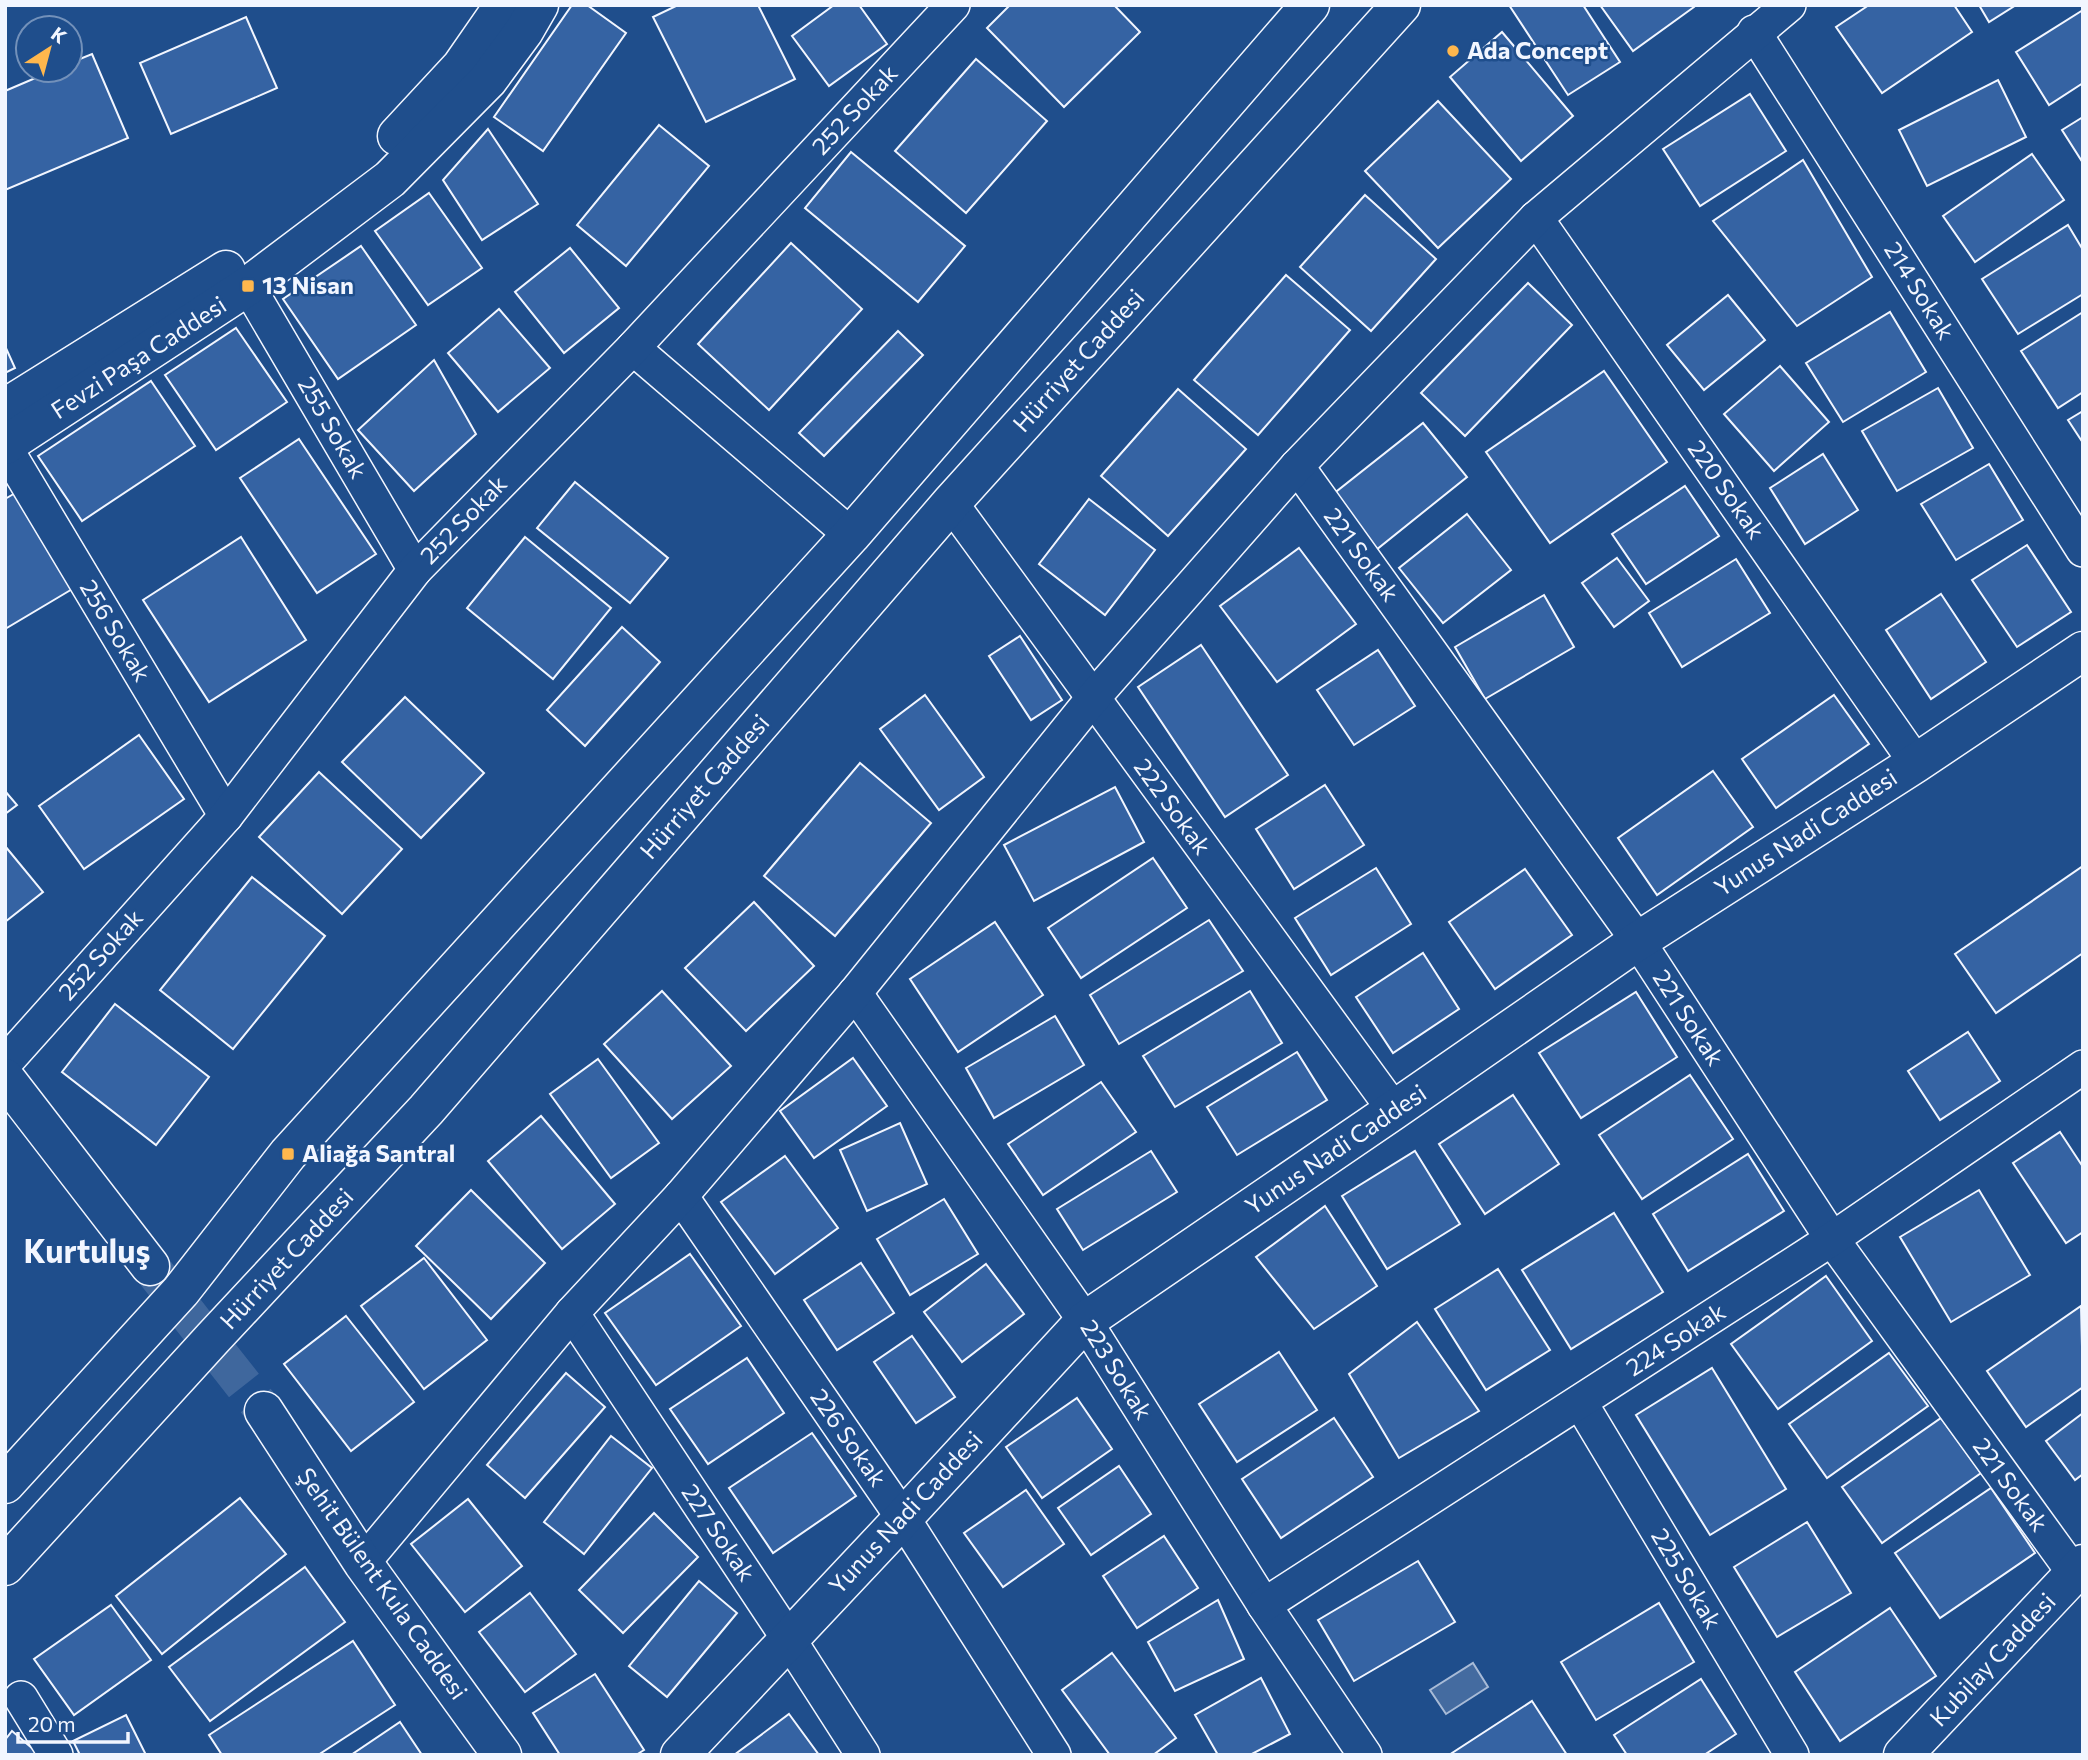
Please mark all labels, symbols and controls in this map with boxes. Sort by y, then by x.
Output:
north arrow [14,14,84,84]
text: K [47,22,71,48]
place label: Ada Concept [1467,35,1608,64]
marker: Ada Concept [1445,43,1461,59]
street label: 252 Sokak [805,58,903,160]
street label: 214 Sokak [1879,236,1962,344]
place label: 13 Nisan [262,270,354,299]
marker: 13 Nisan [240,278,256,294]
street label: Hürriyet Caddesi [1006,283,1150,437]
street label: Fevzi Paşa Caddesi [45,289,231,424]
street label: 255 Sokak [293,371,374,483]
street label: 220 Sokak [1683,434,1772,544]
street label: 252 Sokak [414,469,512,569]
street label: 221 Sokak [1319,502,1406,607]
street label: 256 Sokak [75,574,158,686]
street label: Hürriyet Caddesi [633,708,775,864]
street label: 222 Sokak [1129,752,1218,860]
street label: Yunus Nadi Caddesi [1708,762,1902,902]
street label: 252 Sokak [52,903,148,1005]
street label: 221 Sokak [1648,964,1731,1071]
street label: Yunus Nadi Caddesi [1239,1077,1431,1220]
place label: Aliağa Santral [302,1138,455,1167]
marker: Aliağa Santral [280,1146,296,1162]
street label: Hürriyet Caddesi [213,1181,359,1334]
district label: Kurtuluş [24,1230,150,1270]
street label: 224 Sokak [1620,1296,1730,1381]
street label: 223 Sokak [1075,1314,1159,1424]
street label: 226 Sokak [805,1383,893,1492]
street label: Yunus Nadi Caddesi [822,1425,988,1599]
street label: 221 Sokak [1968,1432,2055,1537]
street label: Şehit Bülent Kula Caddesi [292,1462,474,1704]
street label: 227 Sokak [676,1478,762,1586]
street label: 225 Sokak [1646,1523,1729,1634]
street label: Kubilay Caddesi [1923,1586,2061,1732]
scale bar [18,1700,128,1744]
text: 20 m [28,1711,76,1736]

